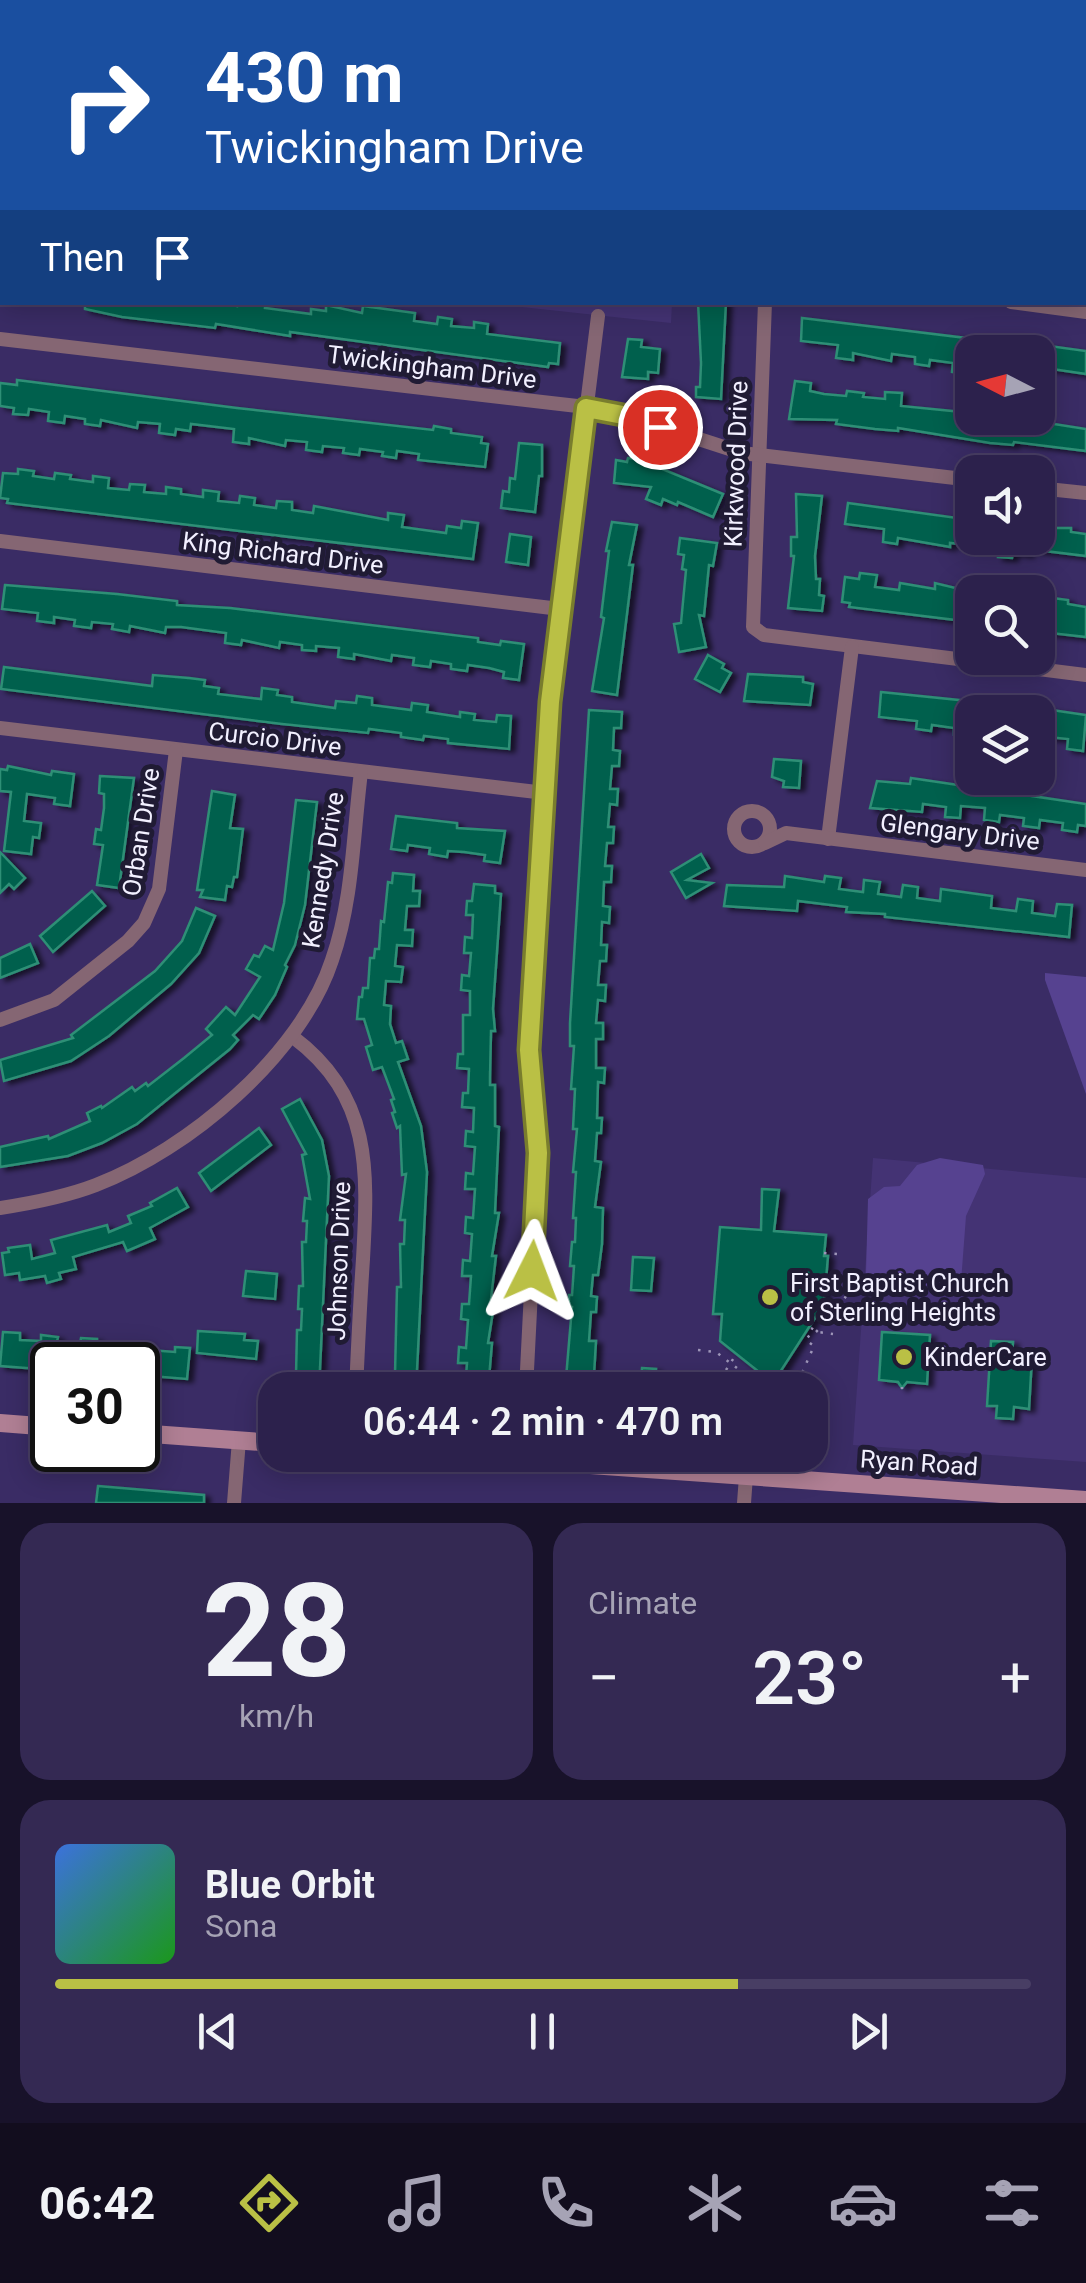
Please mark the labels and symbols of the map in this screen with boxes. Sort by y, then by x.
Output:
north arrow [955,335,1055,435]
street label: Twickingham Drive [326,340,538,394]
street label: Kirkwood Drive [719,380,753,548]
pin [618,385,703,470]
street label: King Richard Drive [181,526,385,580]
street label: Curcio Drive [207,716,343,762]
street label: Orban Drive [117,766,165,898]
street label: Kennedy Drive [296,790,350,950]
street label: Glengary Drive [878,808,1042,856]
street label: Johnson Drive [322,1181,356,1341]
position arrow [480,1219,584,1323]
place label: First Baptist Church of Sterling Heights [790,1269,1009,1327]
marker: First Baptist Church of Sterling Heights [759,1286,781,1308]
speed limit sign: 30 [30,1342,160,1472]
place label: KinderCare [924,1343,1047,1372]
marker: KinderCare [893,1346,915,1368]
street label: Ryan Road [859,1444,979,1482]

